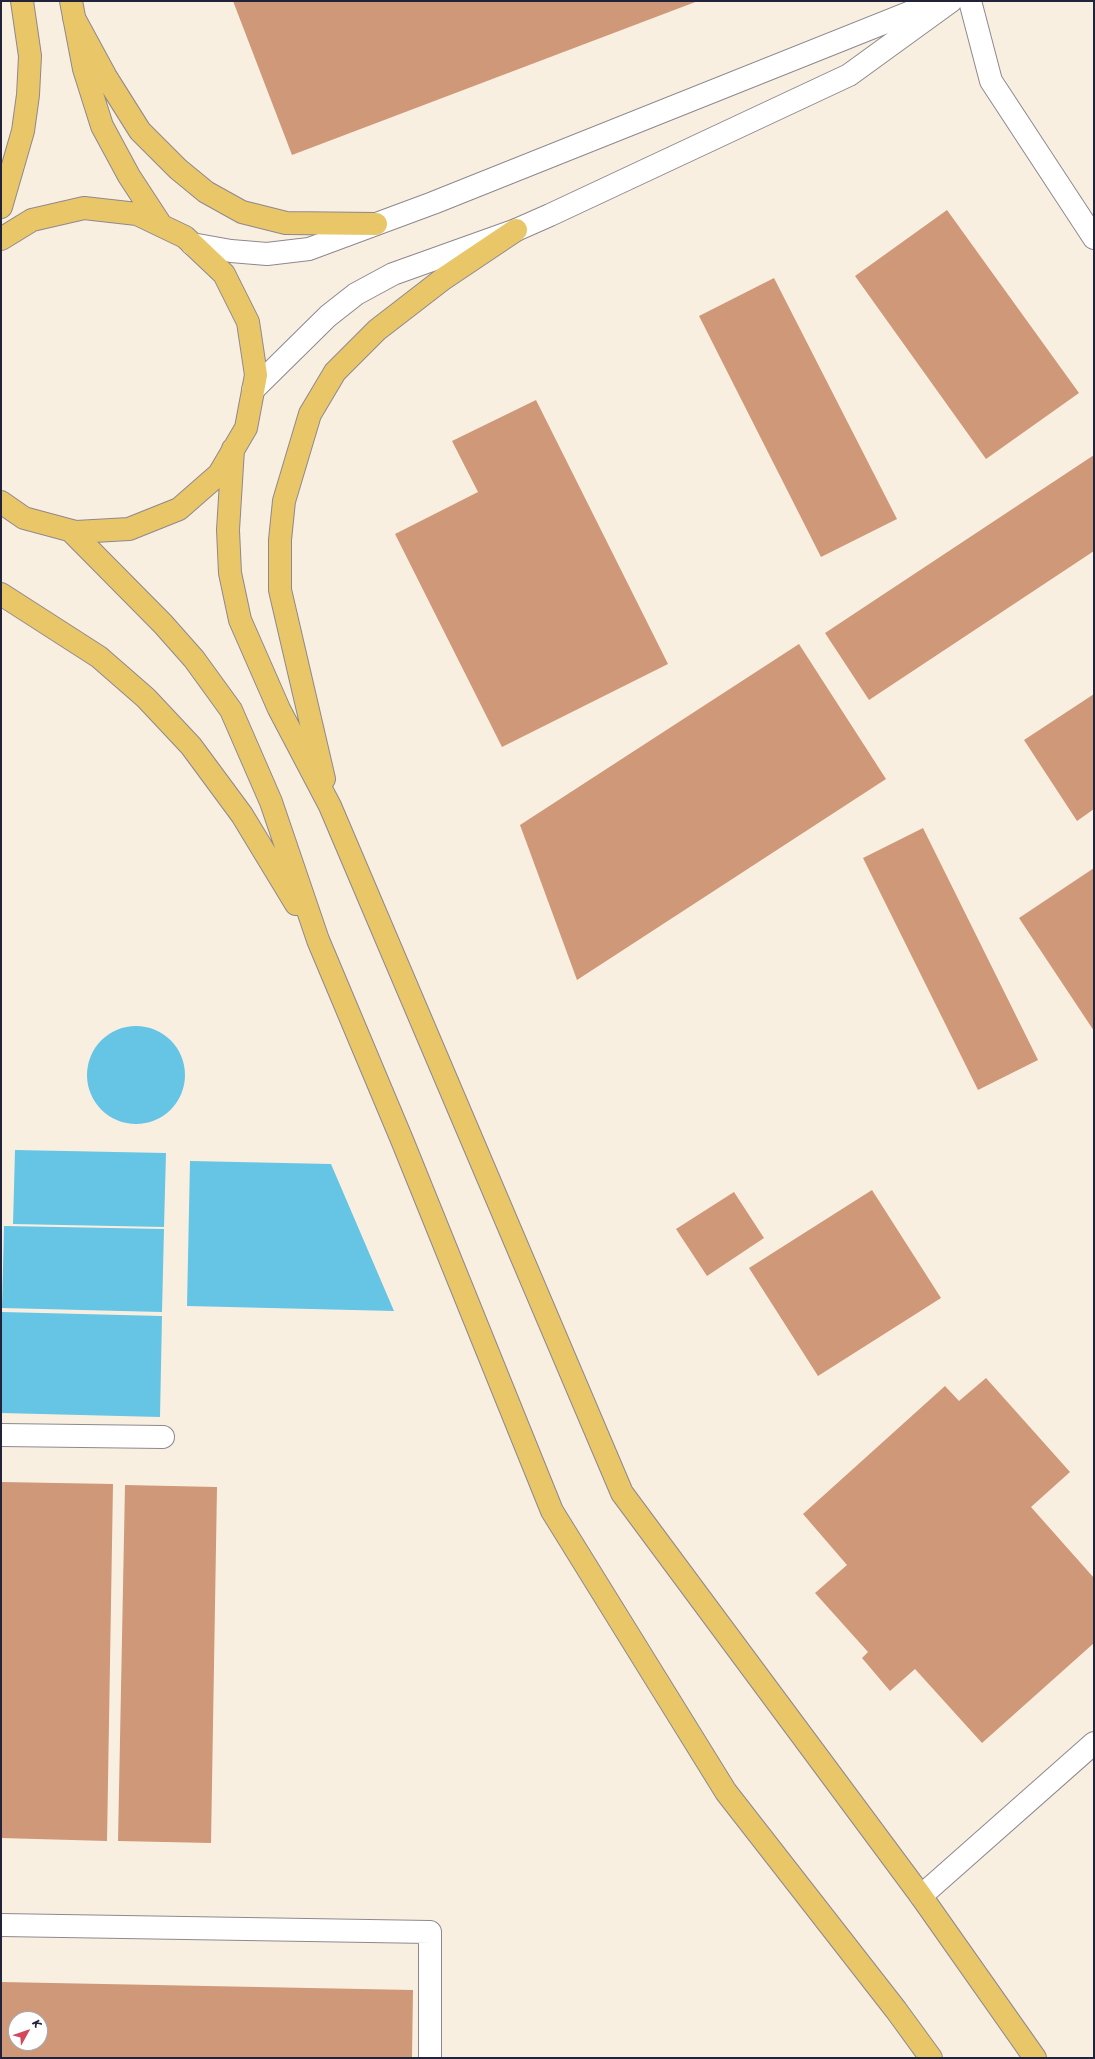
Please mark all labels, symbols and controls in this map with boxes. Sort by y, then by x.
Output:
north arrow [8,2011,48,2051]
text: K [27,2015,46,2032]

